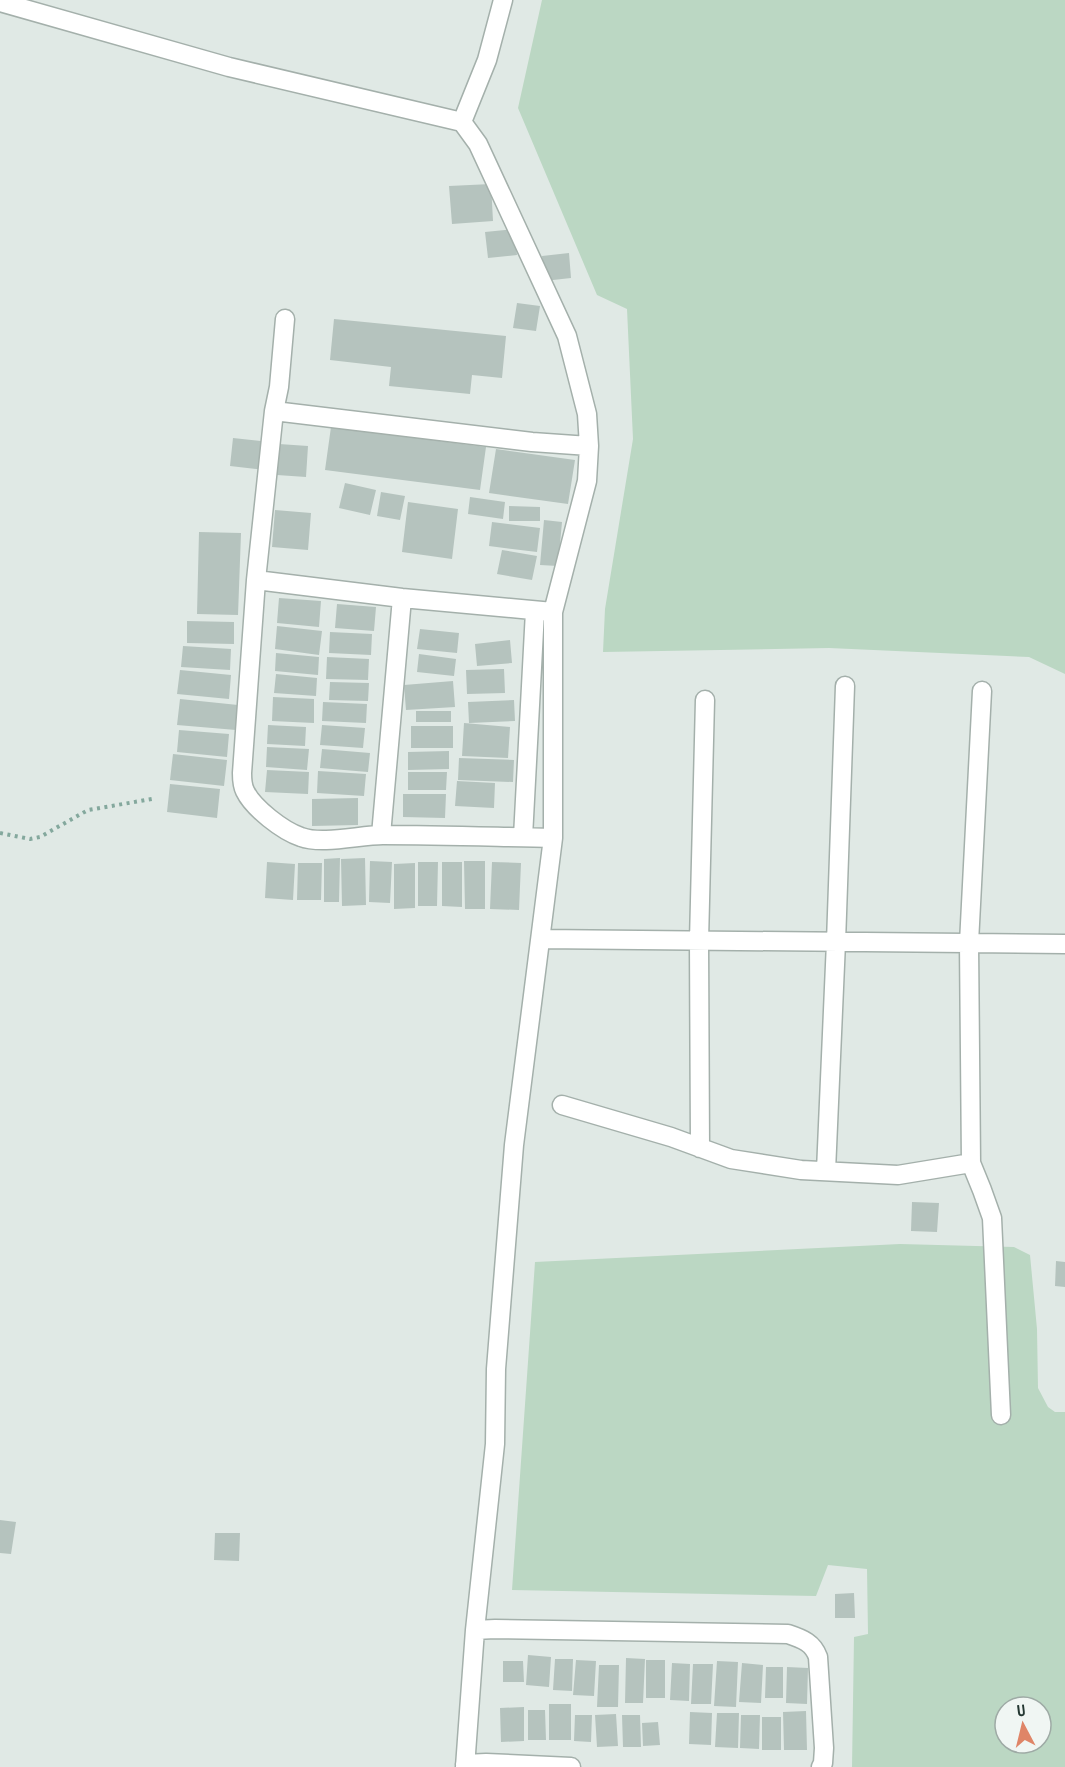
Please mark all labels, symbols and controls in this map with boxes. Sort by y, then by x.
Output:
north arrow [993,1695,1053,1755]
text: U [1016,1700,1026,1721]

